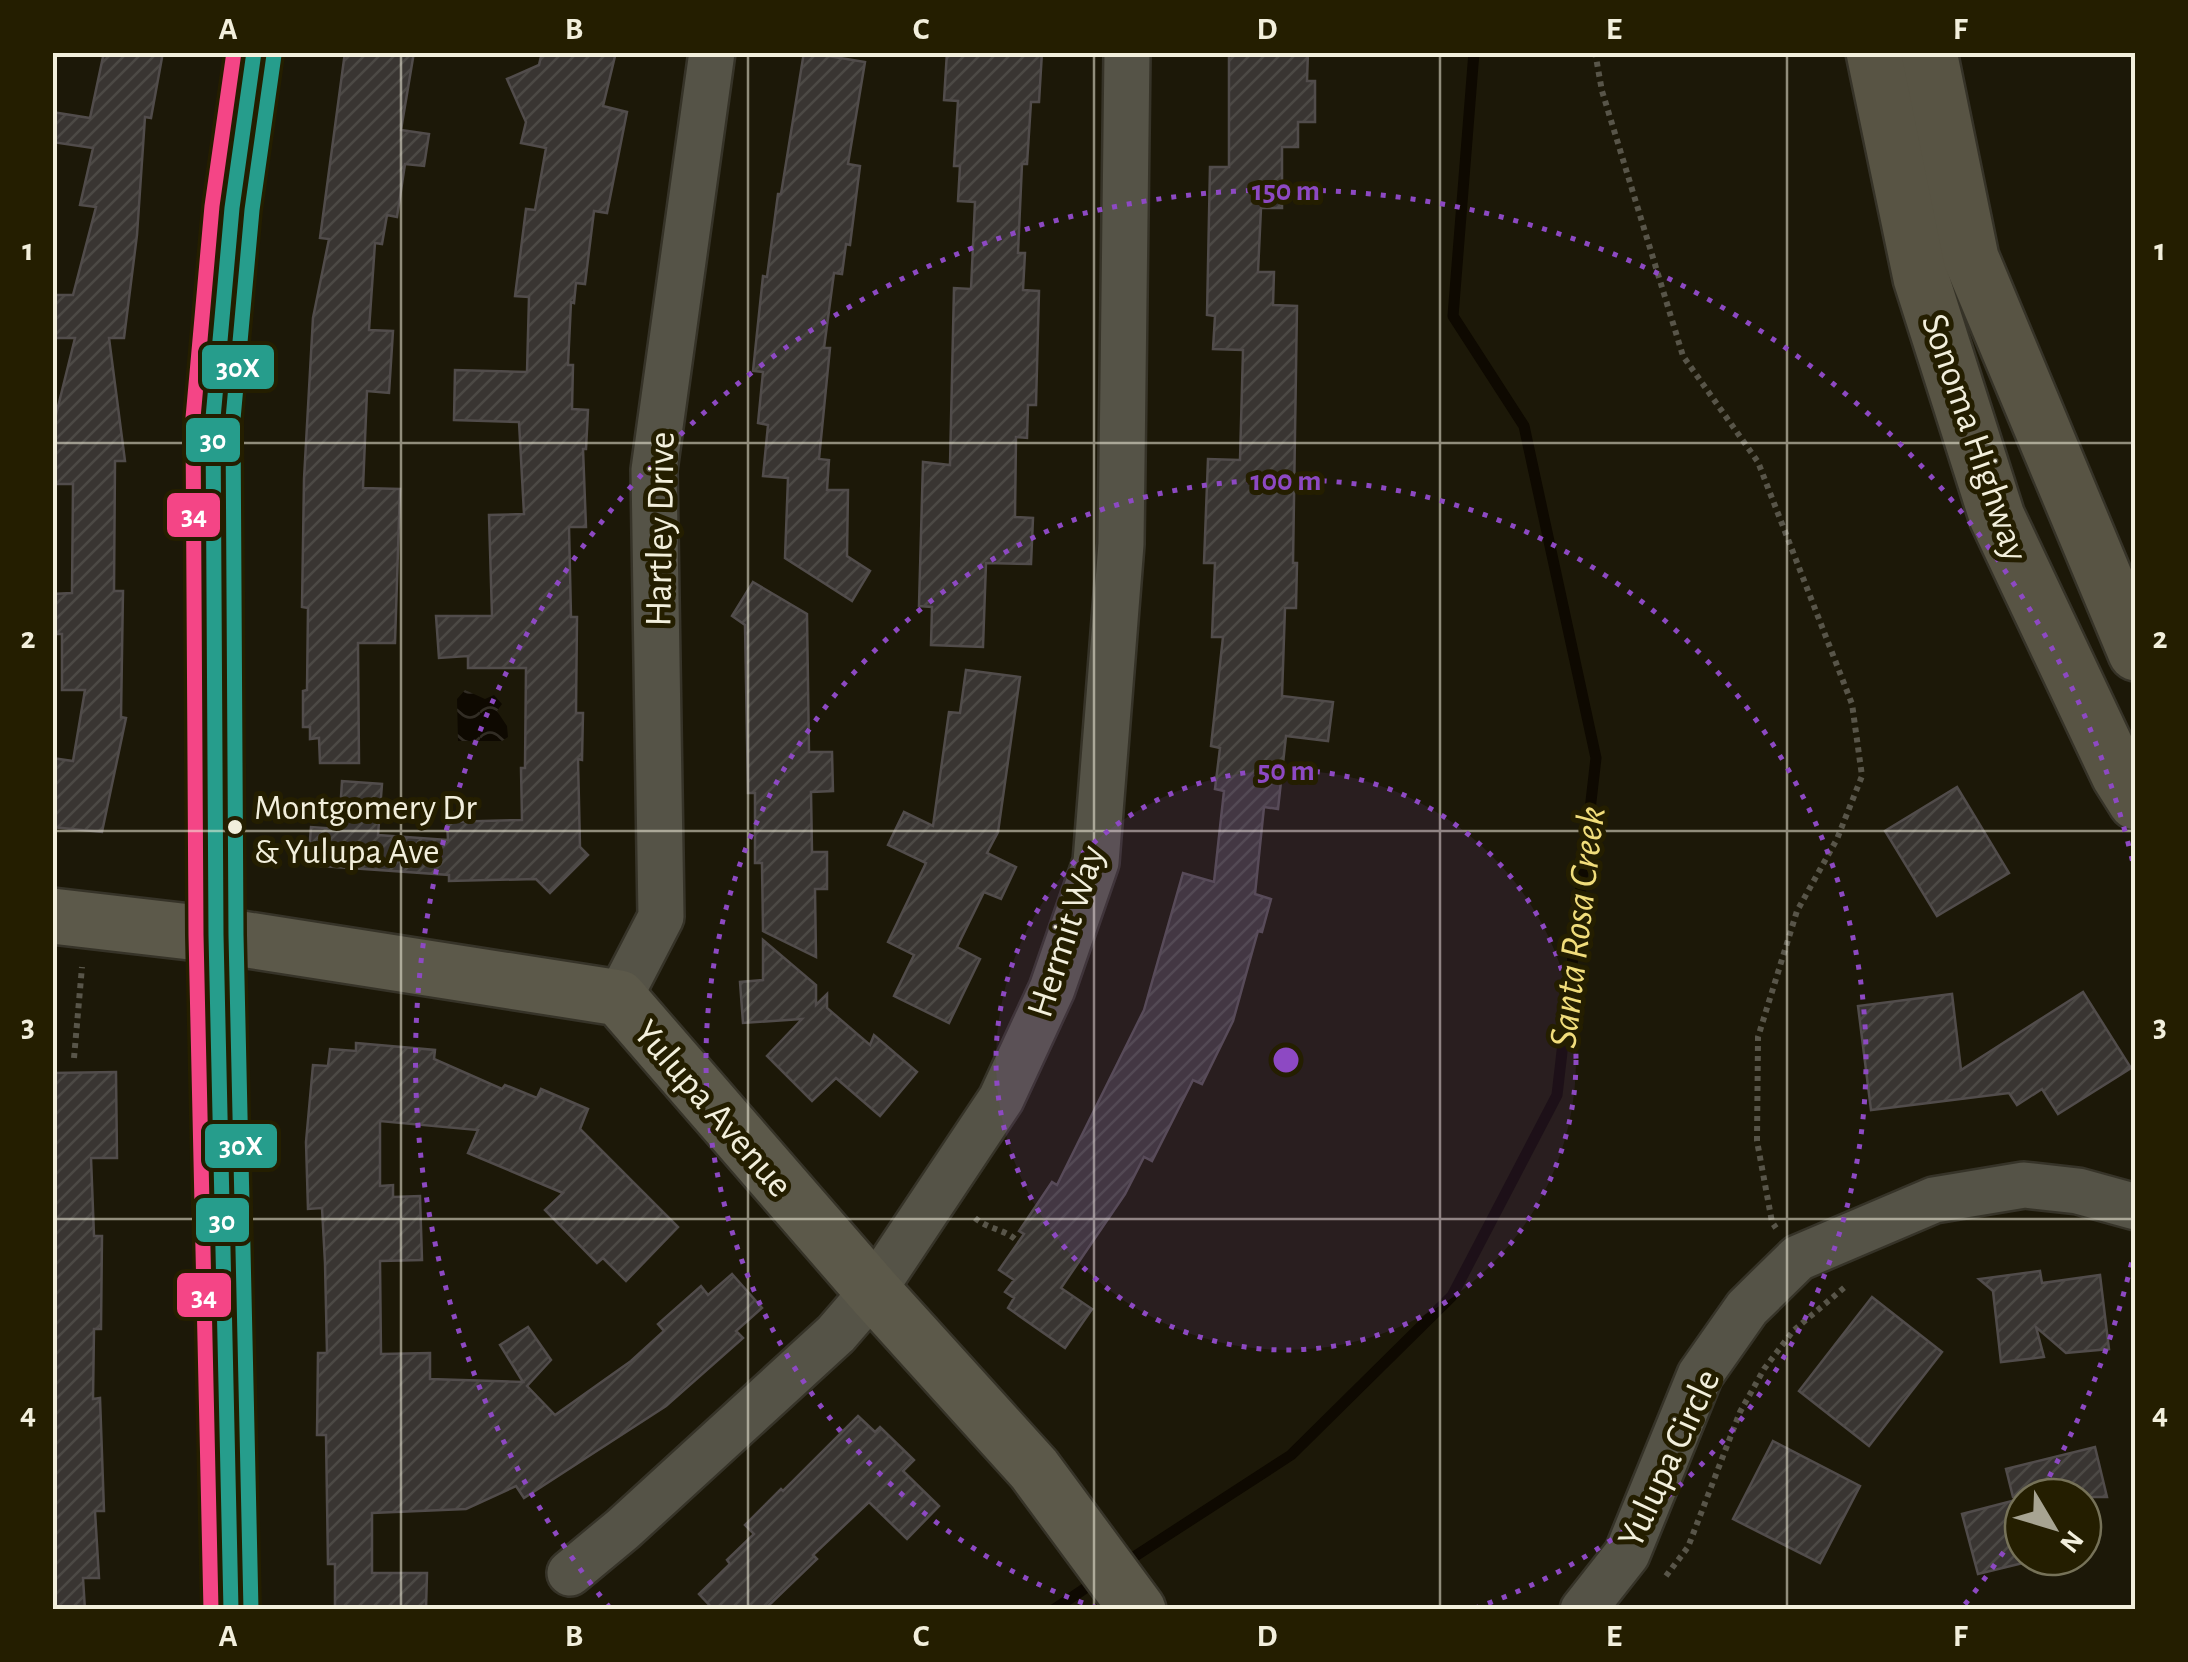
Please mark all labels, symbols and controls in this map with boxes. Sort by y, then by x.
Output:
text: A [218,13,238,45]
text: B [565,13,583,45]
text: C [913,13,930,45]
text: D [1257,13,1278,45]
text: E [1606,13,1622,45]
text: F [1953,13,1969,45]
text: 150 m [1252,176,1320,206]
text: 1 [22,234,34,266]
text: 1 [2154,234,2166,266]
street label: Sonoma Highway [1914,309,2034,566]
line badge: 30X [200,343,276,391]
text: 30X [216,355,260,383]
line badge: 30 [184,416,242,464]
text: 30 [200,427,226,455]
street label: Hartley Drive [640,431,682,627]
text: 100 m [1251,466,1321,496]
line badge: 34 [165,491,222,539]
text: 34 [181,502,207,530]
text: 2 [20,622,36,654]
text: 2 [2152,622,2168,654]
text: 50 m [1257,756,1315,786]
place label: Montgomery Dr & Yulupa Ave [254,790,477,870]
water label: Santa Rosa Creek [1543,804,1613,1050]
marker: Montgomery Dr & Yulupa Ave [225,817,245,837]
street label: Hermit Way [1021,841,1113,1022]
text: 3 [21,1010,35,1042]
text: 3 [2153,1010,2167,1042]
street label: Yulupa Avenue [626,1014,799,1205]
centre of rings [1268,1042,1304,1078]
line badge: 30X [203,1122,279,1170]
text: 30X [219,1133,263,1161]
line badge: 30 [194,1196,251,1244]
text: 30 [209,1208,235,1236]
line badge: 34 [175,1271,233,1319]
text: 34 [191,1283,217,1311]
street label: Yulupa Circle [1612,1364,1728,1554]
text: 4 [20,1398,36,1430]
text: 4 [2152,1398,2168,1430]
north arrow [2003,1477,2103,1577]
text: N [2054,1525,2088,1557]
text: A [218,1620,238,1652]
text: B [565,1620,583,1652]
text: C [913,1620,930,1652]
text: D [1257,1620,1278,1652]
text: E [1606,1620,1622,1652]
text: F [1953,1620,1969,1652]

